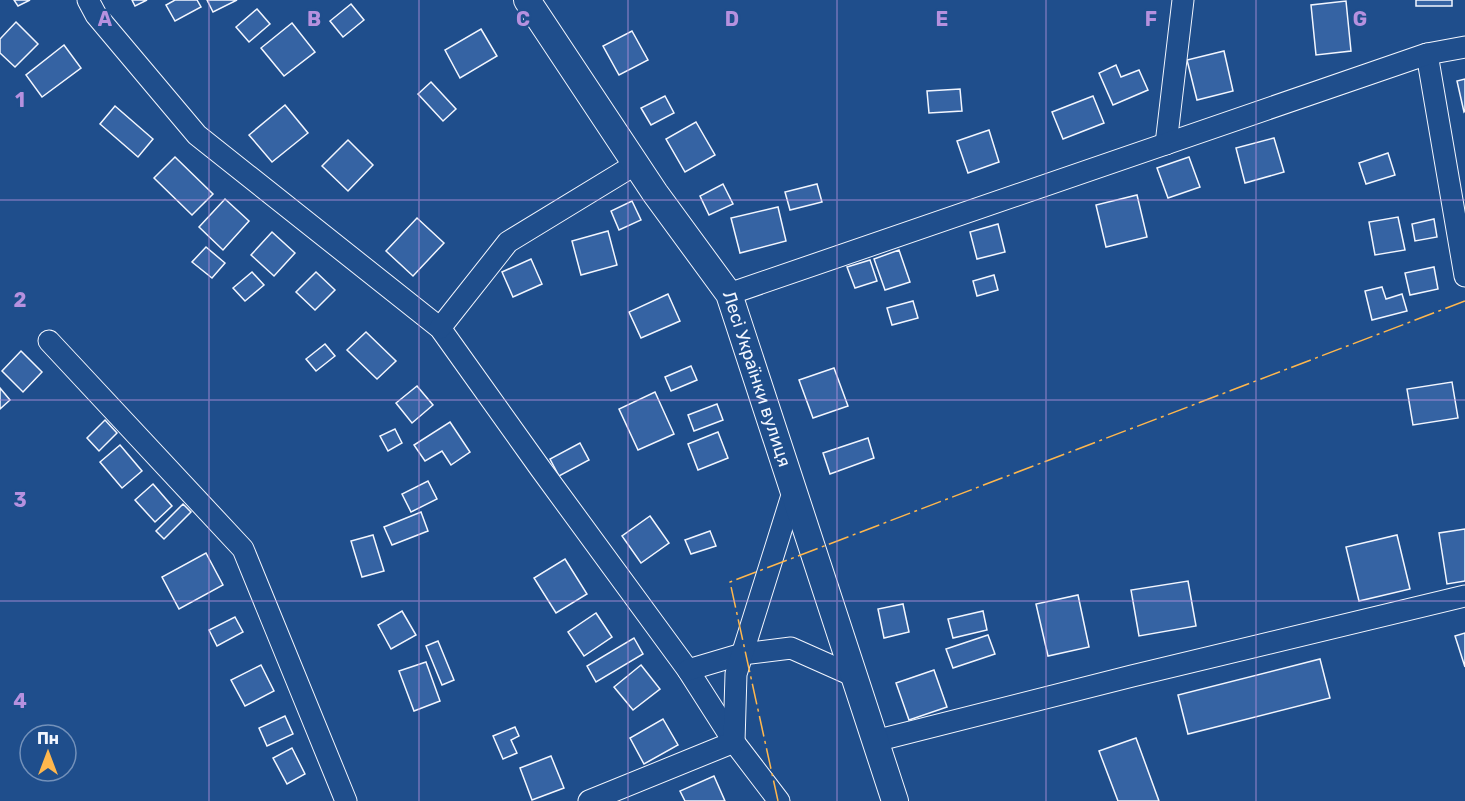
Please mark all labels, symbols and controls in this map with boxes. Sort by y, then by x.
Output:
text: A [98,7,113,31]
text: B [307,7,321,31]
text: C [516,7,530,31]
text: D [725,7,739,31]
text: E [936,7,948,31]
text: F [1145,7,1157,31]
text: G [1353,7,1367,31]
text: 1 [15,88,25,112]
text: 2 [14,288,27,312]
street label: Лесі Українки вулиця [718,288,796,470]
text: 3 [13,488,27,512]
text: 4 [13,689,27,713]
north arrow [18,723,78,783]
text: Пн [37,729,59,748]

